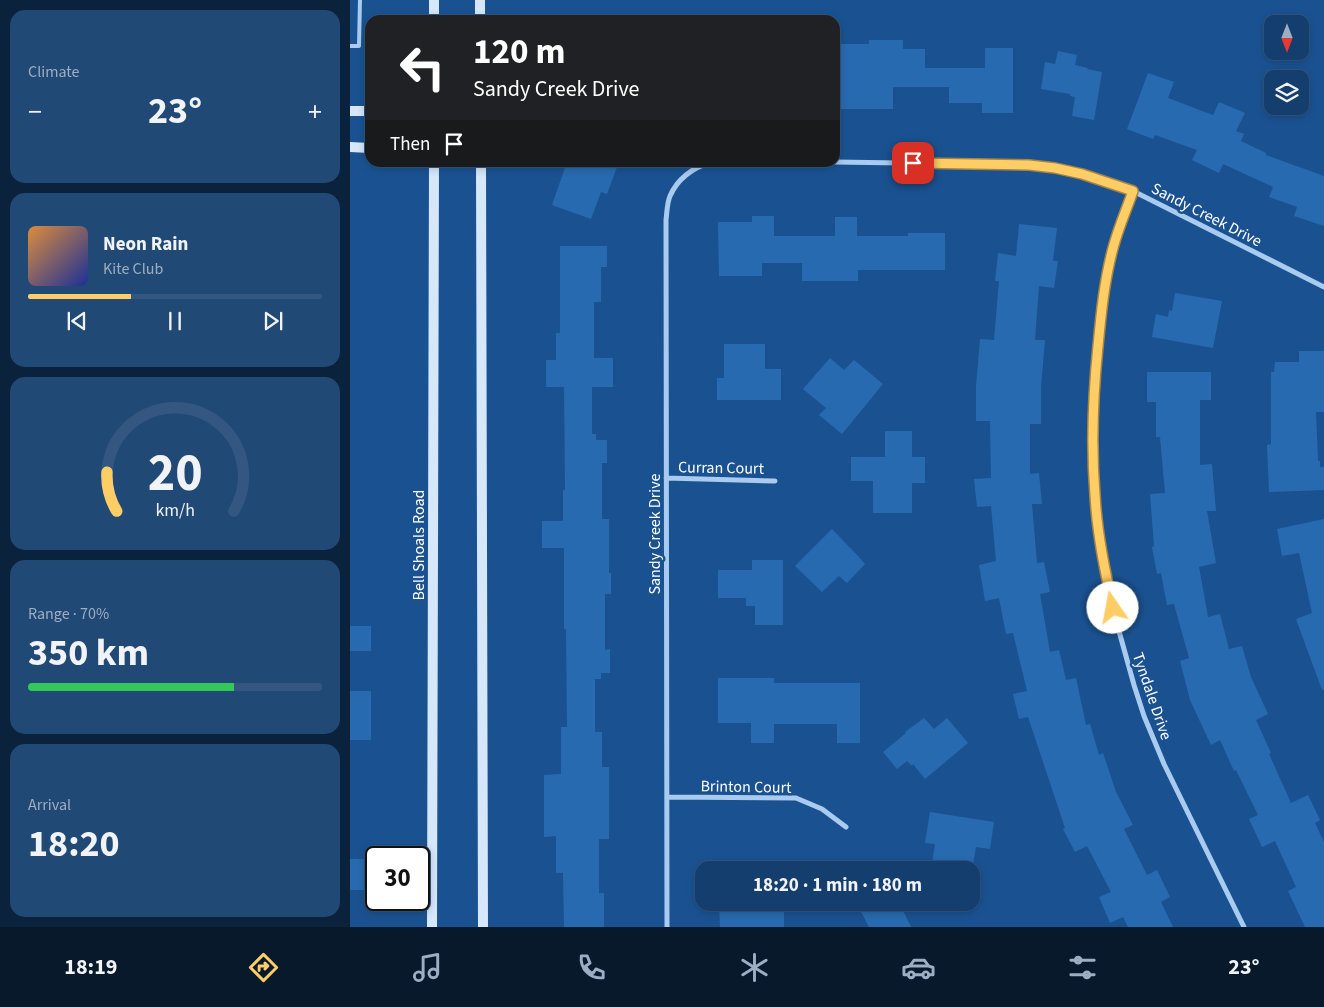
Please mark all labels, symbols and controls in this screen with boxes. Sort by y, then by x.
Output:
north arrow [1264,15,1309,60]
map controls [1264,15,1309,115]
text: 120 m [473,27,565,77]
icon: left [390,35,455,100]
text: Climate [28,61,79,83]
button: layers [1264,70,1309,115]
text: Sandy Creek Drive [473,73,640,105]
text: 23° [148,84,202,138]
text: − [28,92,42,132]
text: + [308,92,322,132]
icon: arrive [440,130,468,158]
text: Then [390,131,430,158]
pin [892,142,934,184]
icon: arrive [899,149,927,177]
street label: Sandy Creek Drive [1148,178,1266,252]
text: Neon Rain [103,231,188,258]
text: Kite Club [103,258,163,280]
icon: previous [63,307,91,335]
icon: pause [161,307,189,335]
icon: next [259,307,287,335]
text: 20 [148,437,202,511]
street label: Curran Court [678,456,765,480]
street label: Sandy Creek Drive [644,473,666,595]
street label: Bell Shoals Road [408,490,430,600]
text: km/h [155,498,195,523]
position arrow [1086,581,1138,633]
text: Range · 70% [28,603,109,625]
text: 350 km [28,626,149,680]
street label: Tyndale Drive [1127,650,1177,743]
street label: Brinton Court [700,775,792,799]
text: Arrival [28,794,71,816]
text: 18:20 [28,817,120,871]
speed limit sign: 30 [365,846,430,911]
text: 18:20 · 1 min · 180 m [753,872,922,899]
icon: directions [246,950,281,985]
icon: music [410,950,445,985]
icon: phone [574,950,609,985]
icon: climate [737,950,772,985]
icon: car [901,950,936,985]
icon: filters [1065,950,1100,985]
text: 18:19 [64,951,117,983]
text: 23° [1228,951,1260,983]

